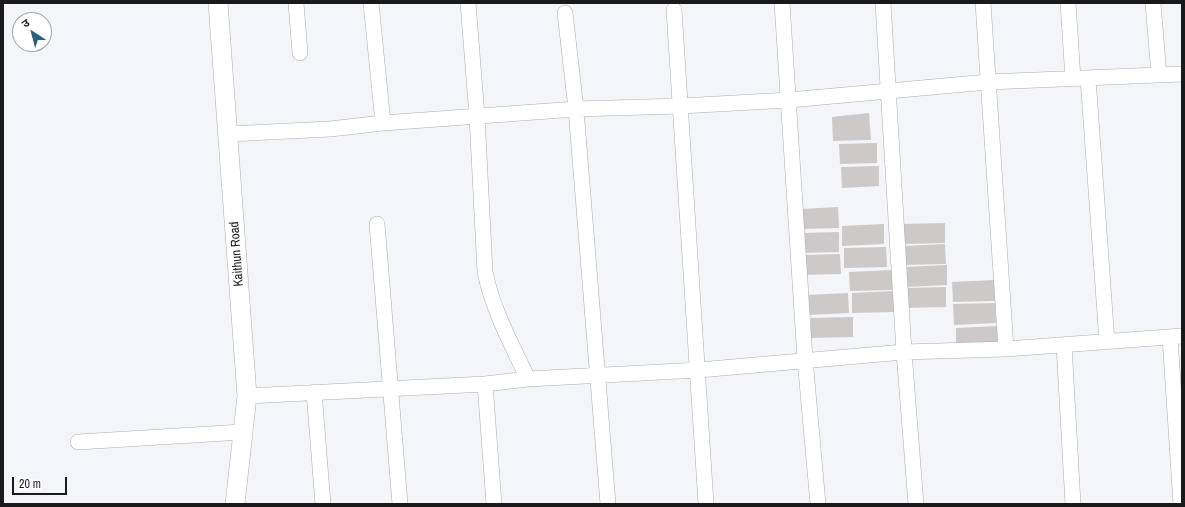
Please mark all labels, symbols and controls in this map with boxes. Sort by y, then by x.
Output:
north arrow [12,12,52,52]
text: उ [19,16,32,31]
street label: Kaithun Road [227,221,247,287]
scale bar [14,469,69,495]
text: 20 m [19,476,41,492]

